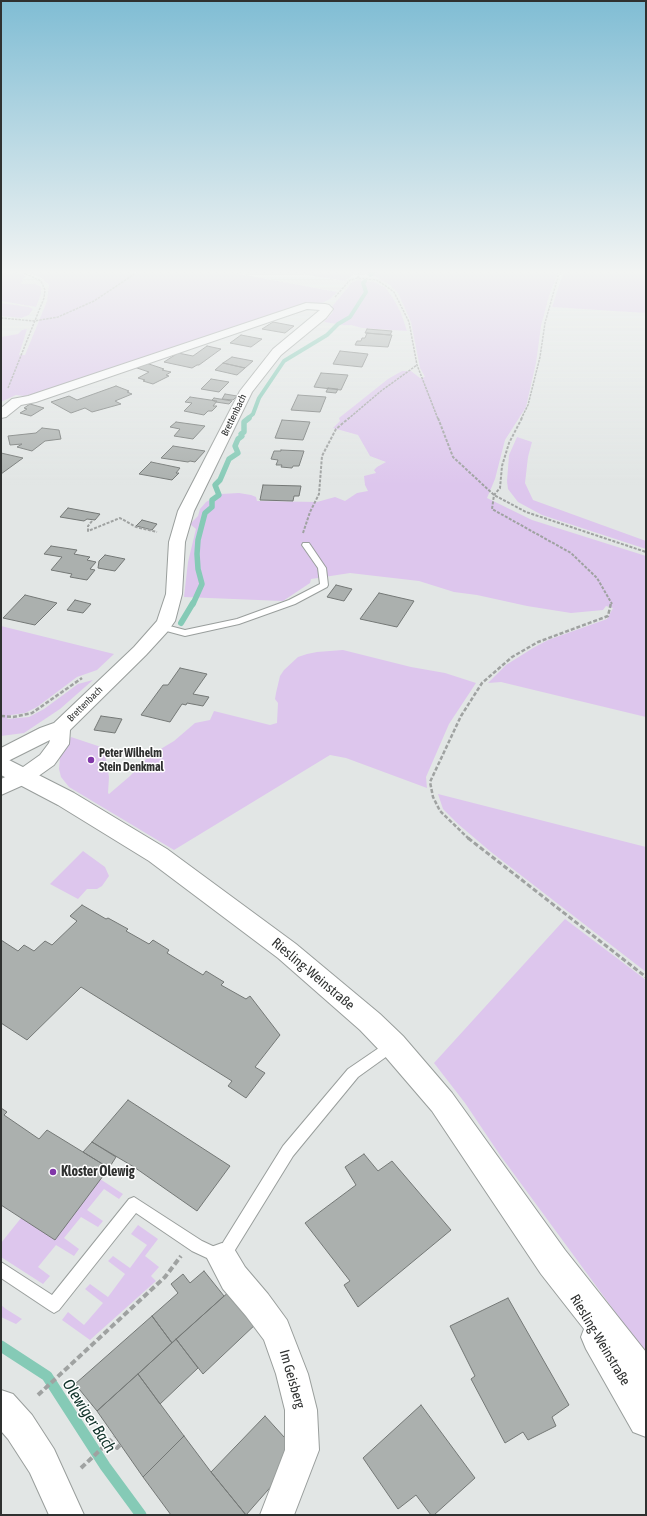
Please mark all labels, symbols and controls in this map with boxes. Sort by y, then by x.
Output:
street label: Brettenbach [219,392,249,438]
street label: Brettenbach [65,684,105,724]
place label: Peter Wilhelm Stein Denkmal [99,746,164,774]
marker: Peter Wilhelm Stein Denkmal [86,755,96,765]
street label: Riesling-Weinstraße [268,934,358,1014]
place label: Kloster Olewig [61,1164,135,1180]
marker: Kloster Olewig [48,1167,58,1177]
street label: Riesling-Weinstraße [566,1291,634,1389]
street label: Im Geisberg [276,1348,308,1410]
water label: Olewiger Bach [58,1376,120,1456]

